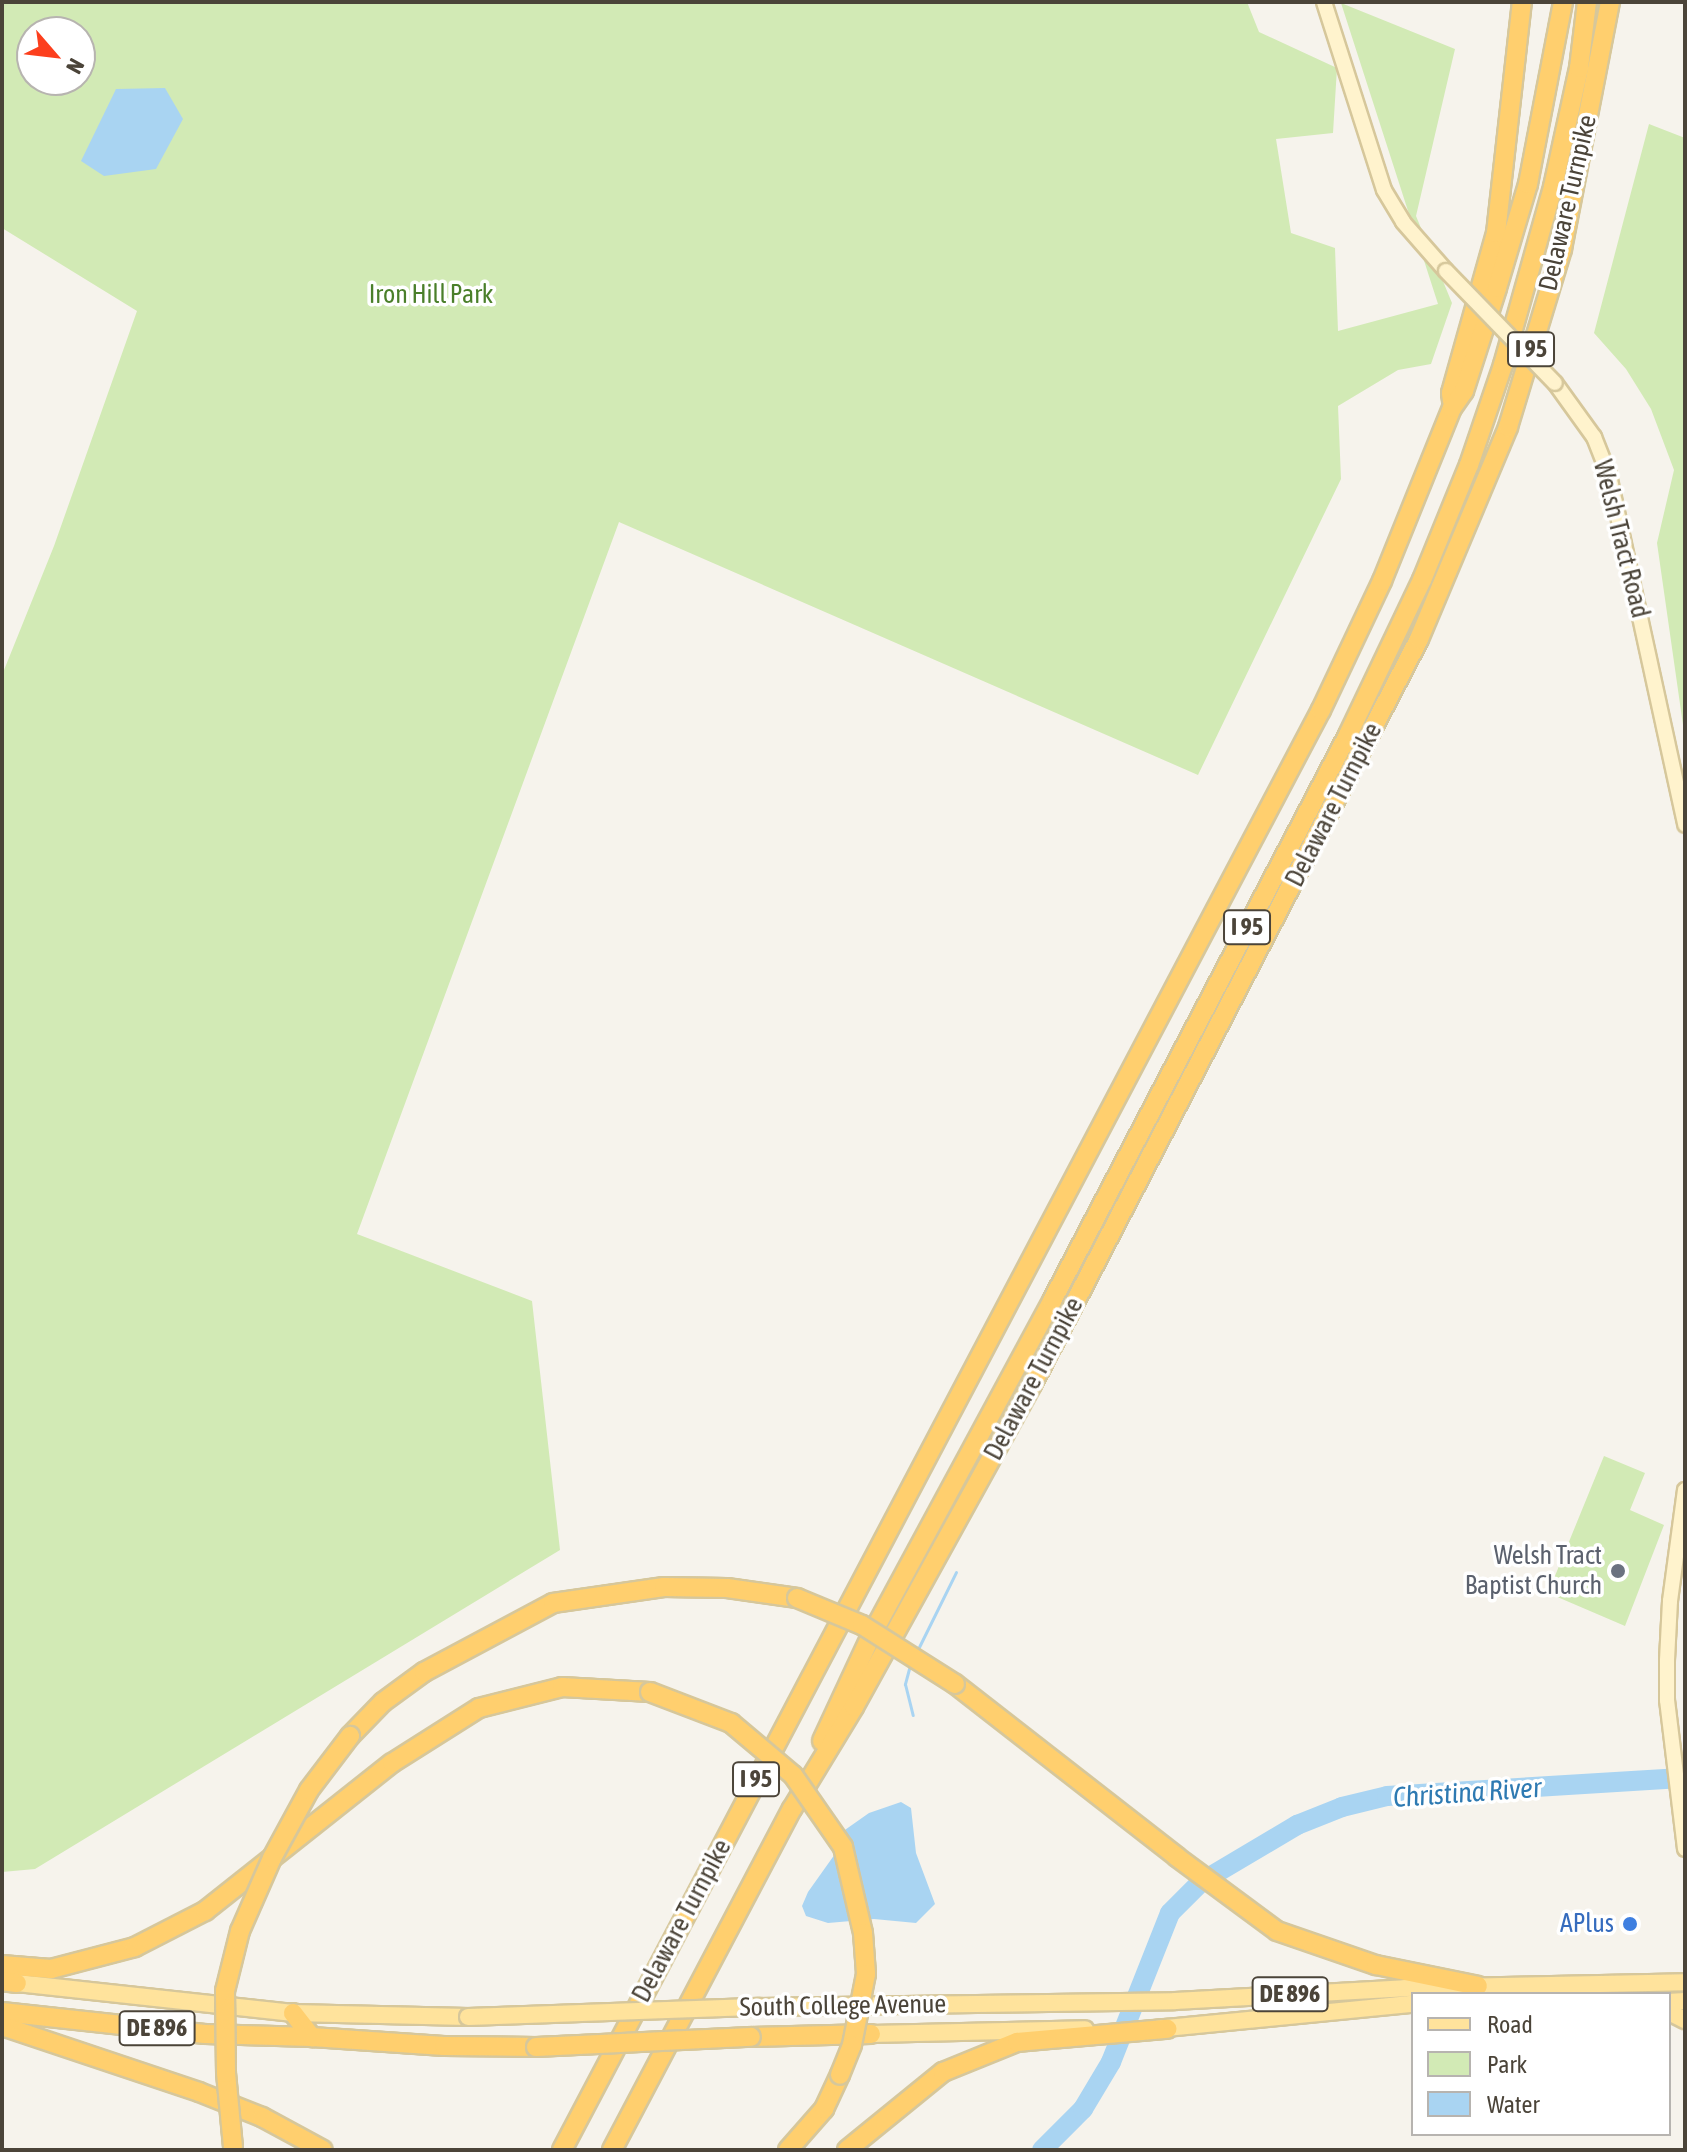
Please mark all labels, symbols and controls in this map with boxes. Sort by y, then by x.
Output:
north arrow [16,16,96,96]
text: N [61,54,90,78]
street label: Delaware Turnpike [1533,112,1603,294]
park label: Iron Hill Park [369,279,493,311]
road number: I 95 [1507,329,1555,369]
street label: Welsh Tract Road [1586,457,1656,621]
street label: Delaware Turnpike [1279,718,1389,892]
road number: I 95 [1223,907,1271,947]
street label: Delaware Turnpike [978,1292,1090,1466]
place label: Welsh Tract Baptist Church [1465,1540,1602,1602]
marker: Welsh Tract Baptist Church [1609,1562,1627,1580]
road number: I 95 [732,1759,780,1799]
water label: Christina River [1392,1770,1542,1814]
street label: Delaware Turnpike [626,1834,738,2008]
place label: APlus [1560,1908,1614,1940]
marker: APlus [1621,1915,1639,1933]
road number: DE 896 [1250,1974,1330,2014]
street label: South College Avenue [739,1989,947,2023]
legend [1411,1992,1671,2136]
road number: DE 896 [117,2008,197,2048]
text: Road [1487,2011,1533,2038]
text: Park [1487,2051,1527,2078]
text: Water [1487,2091,1540,2118]

